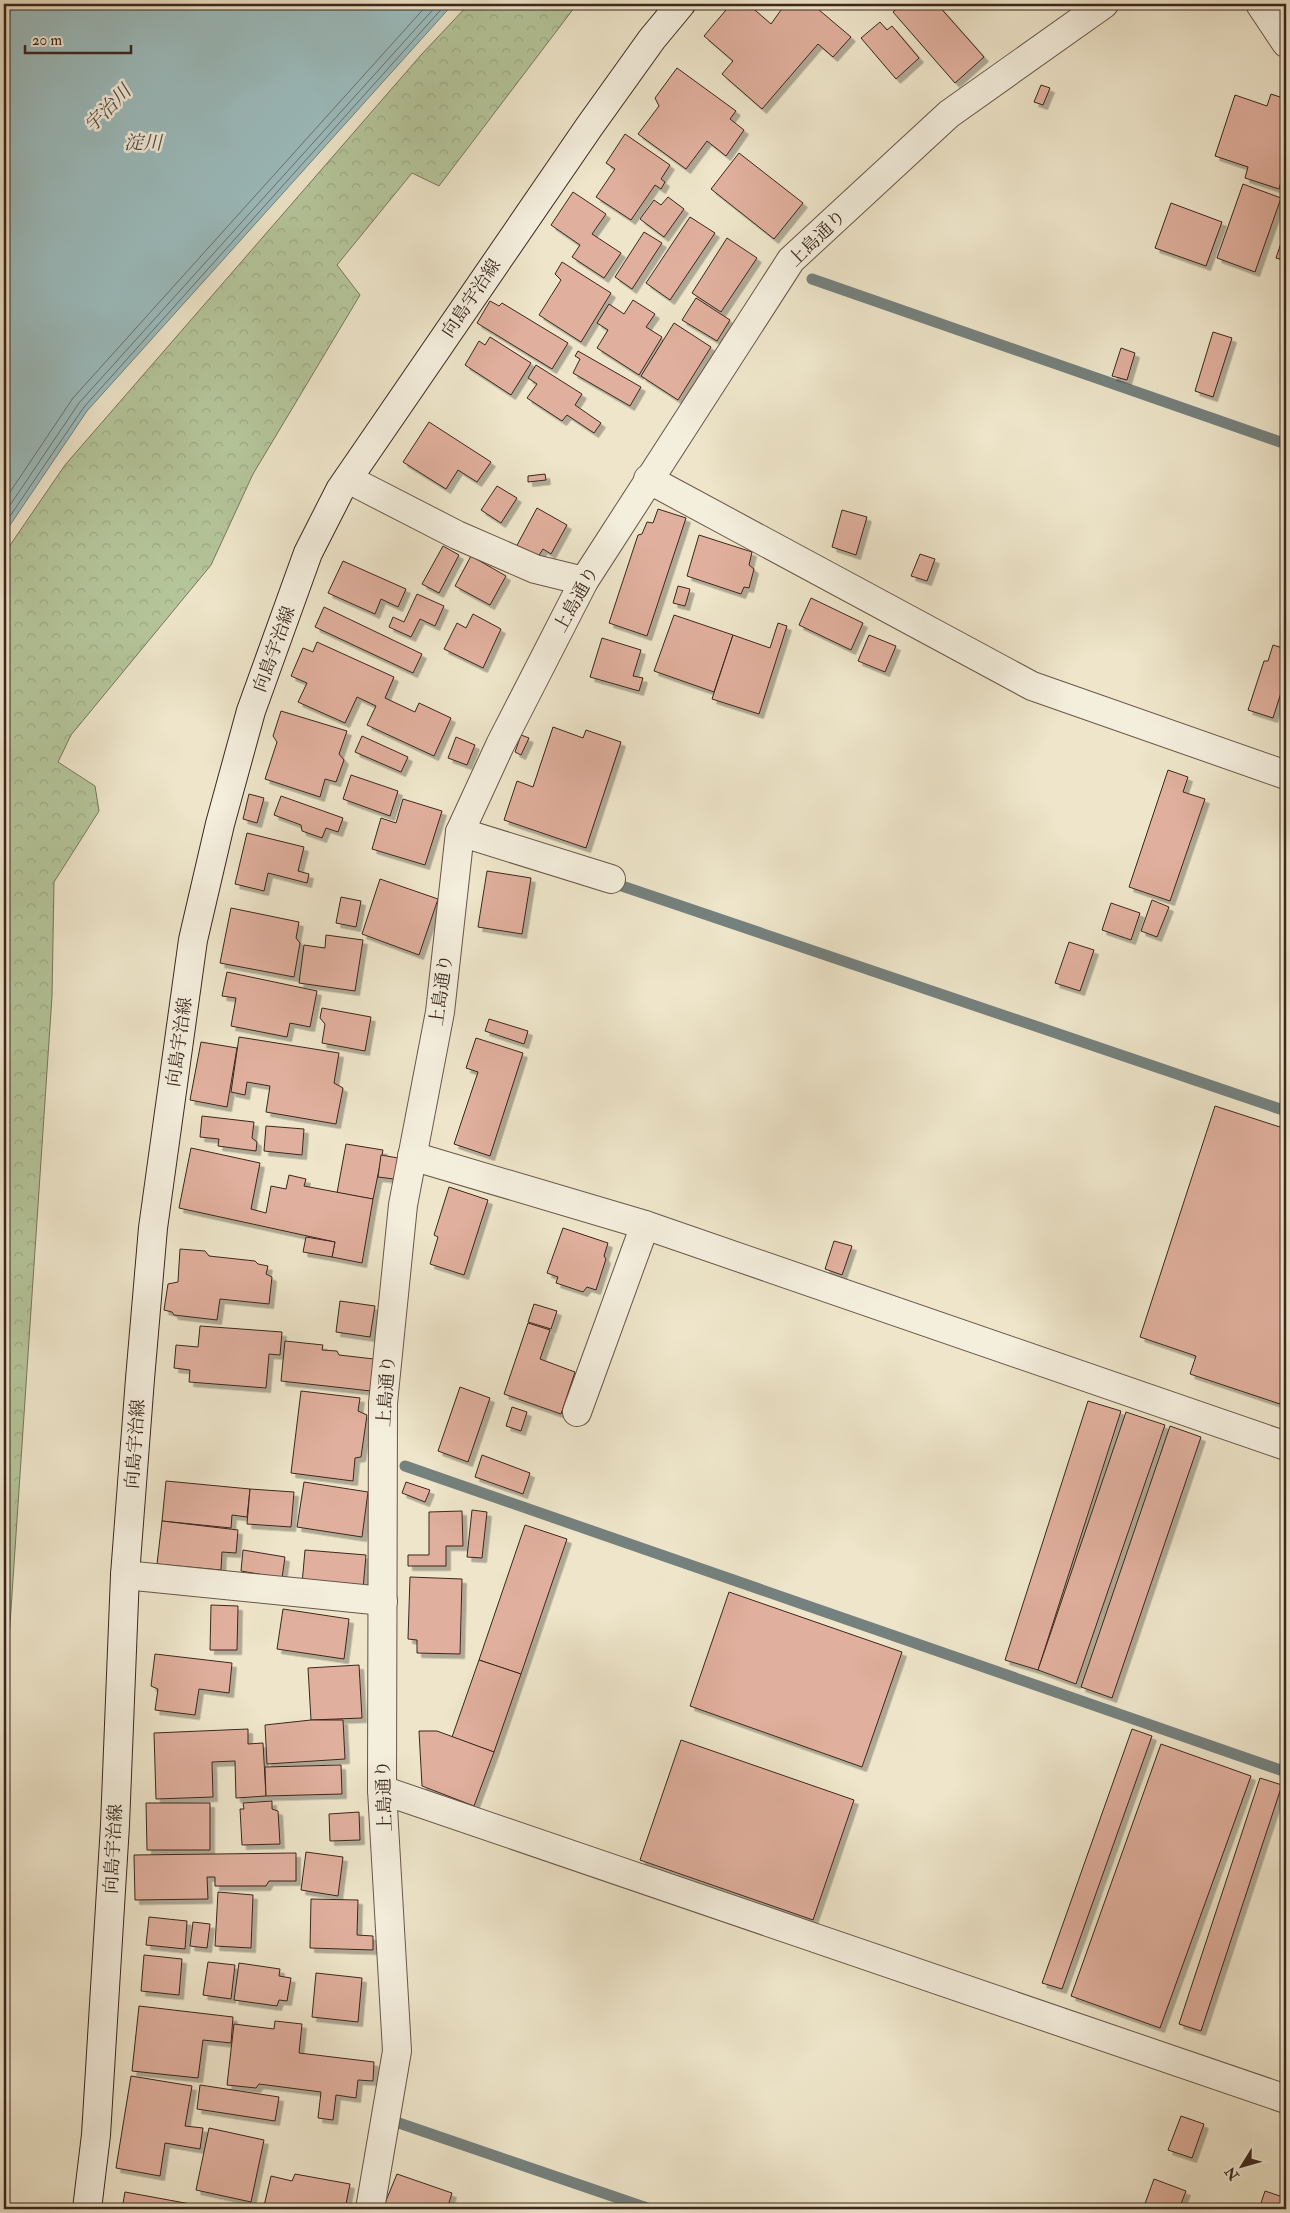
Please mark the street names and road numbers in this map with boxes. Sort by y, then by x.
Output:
street label: 上島通り [783,205,851,272]
street label: 向島宇治線 [437,255,506,342]
street label: 上島通り [549,562,604,636]
street label: 向島宇治線 [248,603,301,695]
street label: 上島通り [425,953,458,1027]
street label: 向島宇治線 [162,996,197,1088]
street label: 上島通り [373,1354,400,1428]
street label: 向島宇治線 [121,1398,150,1490]
street label: 上島通り [372,1760,397,1832]
street label: 向島宇治線 [100,1803,127,1895]

